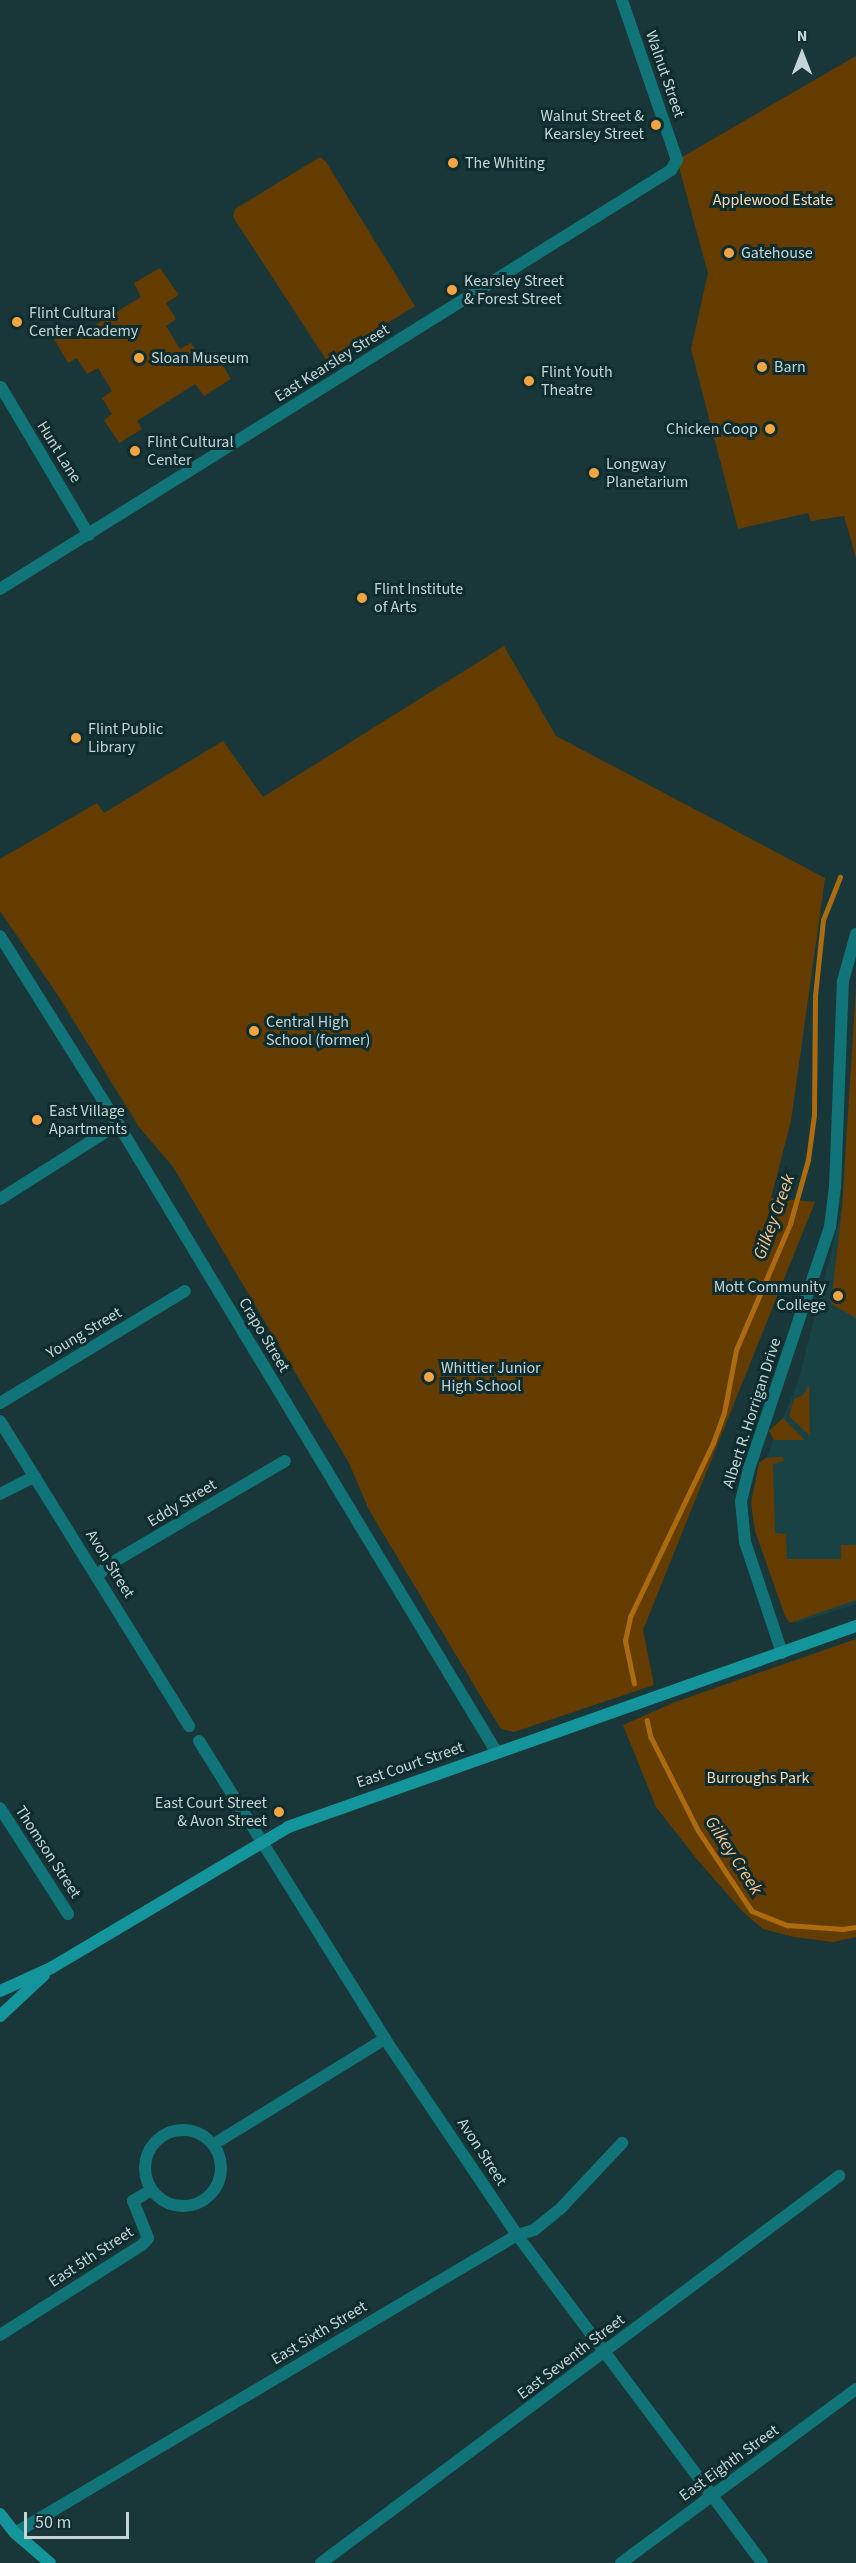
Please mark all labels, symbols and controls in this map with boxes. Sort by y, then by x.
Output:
north arrow [772,24,832,84]
text: N [797,25,807,47]
street label: Walnut Street [641,28,689,120]
place label: Walnut Street & Kearsley Street [540,106,644,144]
marker: Walnut Street & Kearsley Street [649,118,663,132]
place label: The Whiting [465,153,545,173]
marker: The Whiting [446,156,460,170]
park label: Applewood Estate [713,190,833,210]
place label: Gatehouse [741,243,813,263]
marker: Gatehouse [722,246,736,260]
place label: Kearsley Street & Forest Street [464,271,564,309]
marker: Kearsley Street & Forest Street [445,283,459,297]
place label: Flint Cultural Center Academy [29,303,138,341]
marker: Flint Cultural Center Academy [10,315,24,329]
street label: East Kearsley Street [271,320,393,406]
place label: Sloan Museum [151,348,249,368]
marker: Sloan Museum [132,351,146,365]
place label: Barn [774,357,806,377]
marker: Barn [755,360,769,374]
place label: Flint Youth Theatre [541,362,613,400]
marker: Flint Youth Theatre [522,374,536,388]
street label: Hunt Lane [33,418,85,486]
place label: Chicken Coop [666,419,758,439]
marker: Chicken Coop [763,422,777,436]
place label: Flint Cultural Center [147,432,233,470]
marker: Flint Cultural Center [128,444,142,458]
place label: Longway Planetarium [606,454,688,492]
marker: Longway Planetarium [587,466,601,480]
place label: Flint Institute of Arts [374,579,463,617]
marker: Flint Institute of Arts [355,591,369,605]
place label: Flint Public Library [88,719,163,757]
marker: Flint Public Library [69,731,83,745]
place label: Central High School (former) [266,1012,370,1050]
marker: Central High School (former) [247,1024,261,1038]
place label: East Village Apartments [49,1101,127,1139]
marker: East Village Apartments [30,1113,44,1127]
water label: Gilkey Creek [750,1171,800,1263]
place label: Mott Community College [714,1277,826,1315]
marker: Mott Community College [831,1289,845,1303]
street label: Crapo Street [234,1294,294,1376]
street label: Young Street [43,1303,125,1363]
street label: Albert R. Horrigan Drive [719,1336,785,1490]
place label: Whittier Junior High School [441,1358,541,1396]
marker: Whittier Junior High School [422,1370,436,1384]
street label: Eddy Street [144,1475,220,1531]
street label: Avon Street [82,1526,138,1602]
street label: East Court Street [354,1738,466,1792]
park label: Burroughs Park [706,1768,810,1788]
place label: East Court Street & Avon Street [155,1793,267,1831]
street label: Thomson Street [11,1802,85,1902]
marker: East Court Street & Avon Street [272,1805,286,1819]
water label: Gilkey Creek [700,1813,766,1899]
street label: Avon Street [453,2115,511,2189]
street label: East 5th Street [45,2223,137,2291]
street label: East Sixth Street [268,2297,370,2369]
street label: East Seventh Street [513,2310,629,2404]
street label: East Eighth Street [676,2421,782,2505]
scale bar [27,2500,132,2538]
text: 50 m [35,2510,71,2535]

